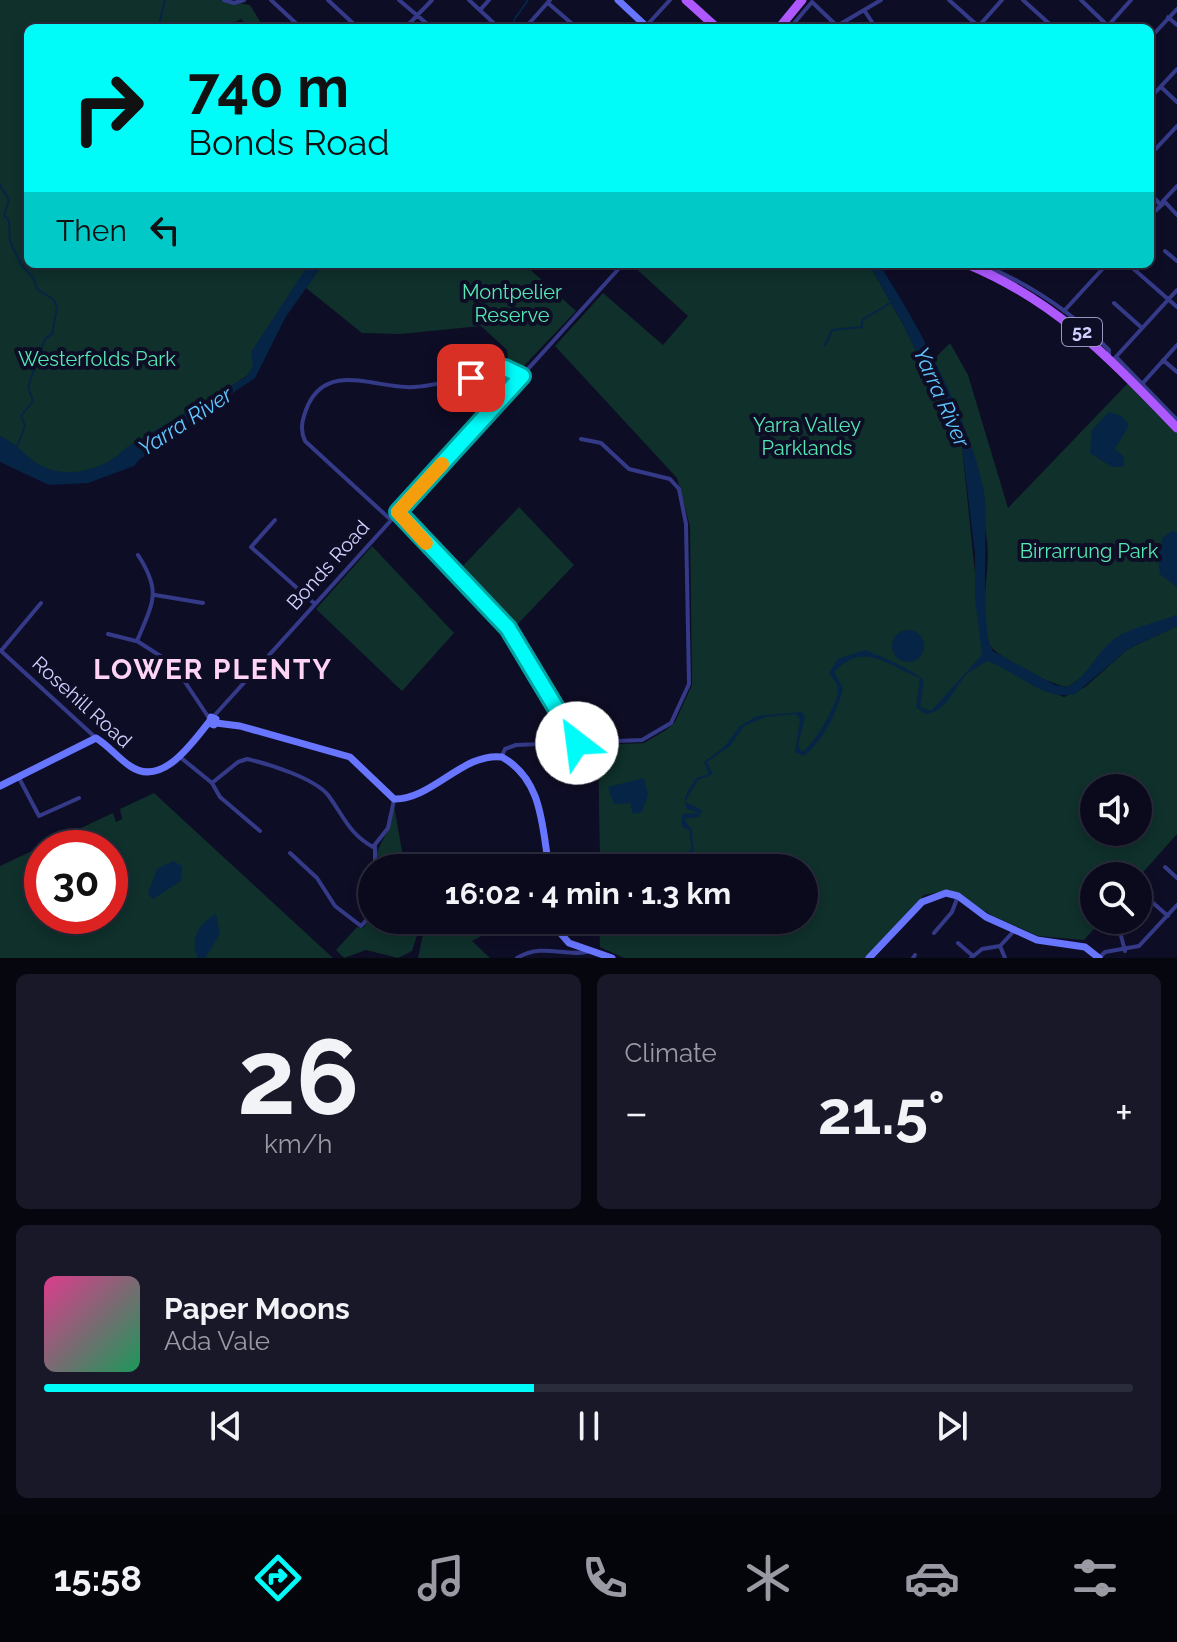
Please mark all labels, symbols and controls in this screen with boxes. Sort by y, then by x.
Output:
text: 740 m [188,54,349,120]
icon: right [56,56,160,160]
text: Bonds Road [188,121,390,163]
icon: left [143,208,187,252]
text: Then [56,213,127,248]
park label: Montpelier Reserve [462,280,562,327]
road number: 52 [1062,318,1102,346]
water label: Yarra River [908,343,976,452]
pin [437,344,505,412]
park label: Westerfolds Park [18,347,176,371]
icon: arrive [449,356,493,400]
water label: Yarra River [133,380,238,461]
park label: Yarra Valley Parklands [753,413,861,460]
street label: Bonds Road [282,515,374,615]
park label: Birrarrung Park [1020,539,1159,563]
street label: Rosehill Road [27,651,137,753]
district label: LOWER PLENTY [93,653,333,686]
position arrow [535,701,619,785]
map controls [1080,774,1152,934]
button: sound [1080,774,1152,846]
speed limit sign: 30 [24,830,128,934]
button: search [1080,862,1152,934]
text: 16:02 · 4 min · 1.3 km [445,876,731,911]
text: 26 [237,1016,359,1138]
text: Climate [625,1038,717,1068]
text: 21.5° [818,1078,945,1148]
text: − [625,1087,648,1138]
text: + [1115,1087,1133,1138]
text: km/h [264,1129,333,1159]
text: Paper Moons [164,1291,350,1326]
text: Ada Vale [164,1326,270,1356]
icon: previous [204,1404,248,1448]
icon: pause [567,1404,611,1448]
icon: next [930,1404,974,1448]
icon: directions [250,1550,306,1606]
icon: music [413,1550,469,1606]
icon: phone [577,1550,633,1606]
icon: climate [740,1550,796,1606]
icon: car [904,1550,960,1606]
icon: filters [1067,1550,1123,1606]
text: 15:58 [54,1557,142,1599]

